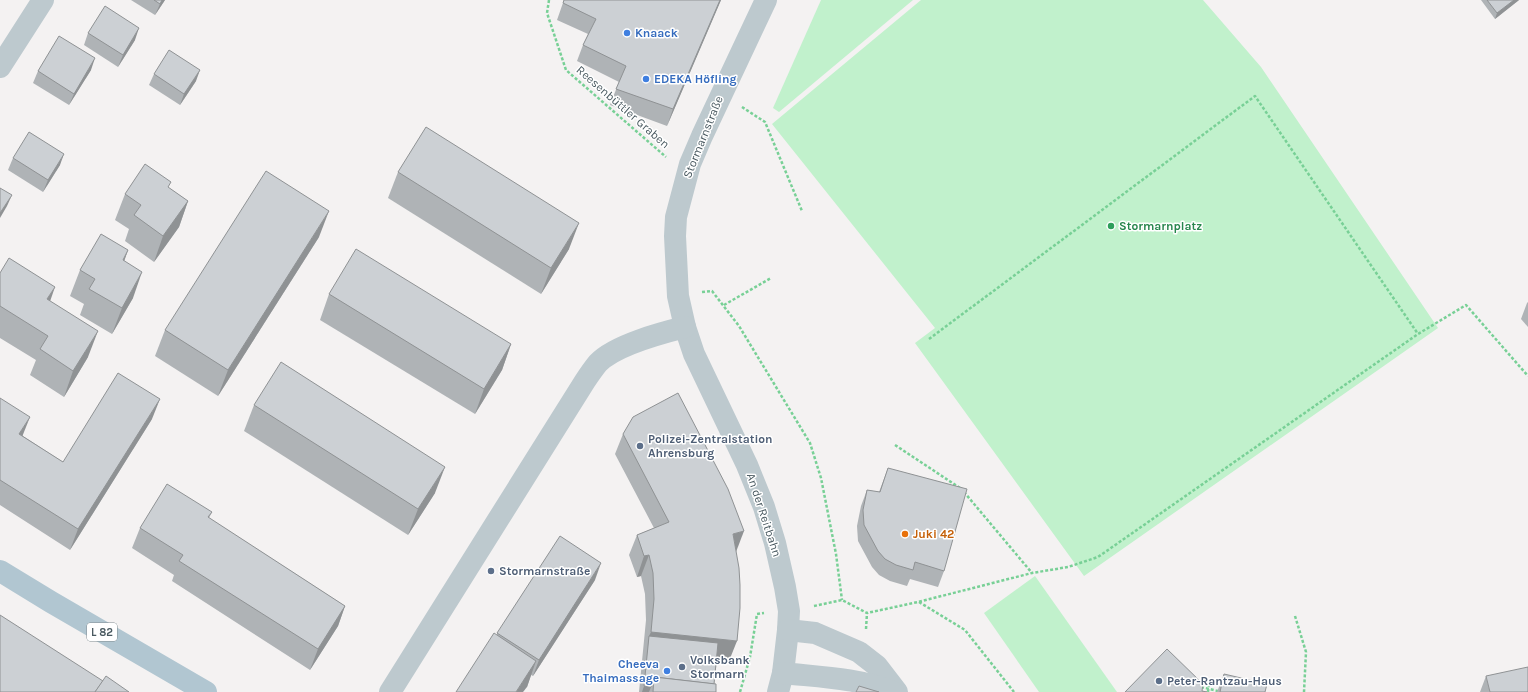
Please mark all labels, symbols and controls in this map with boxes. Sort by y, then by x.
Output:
place label: Knaack [635,26,678,40]
marker: Knaack [622,28,632,38]
street label: Reesenbüttler Graben [574,63,672,151]
place label: EDEKA Höfling [654,72,736,86]
marker: EDEKA Höfling [641,74,651,84]
street label: Stormarnstraße [680,94,726,180]
place label: Stormarnplatz [1119,219,1202,233]
marker: Stormarnplatz [1106,221,1116,231]
place label: Polizei-Zentralstation Ahrensburg [648,432,773,460]
marker: Polizei-Zentralstation Ahrensburg [635,441,645,451]
street label: An der Reitbahn [744,471,784,559]
place label: Juki 42 [913,527,954,541]
marker: Juki 42 [900,529,910,539]
place label: Stormarnstraße [499,564,590,578]
marker: Stormarnstraße [486,566,496,576]
road number: L 82 [87,623,117,641]
place label: Volksbank Stormarn [690,653,750,681]
place label: Cheeva Thaimassage [583,657,659,685]
marker: Volksbank Stormarn [677,662,687,672]
marker: Cheeva Thaimassage [662,666,672,676]
place label: Peter-Rantzau-Haus [1167,674,1282,688]
marker: Peter-Rantzau-Haus [1154,676,1164,686]

